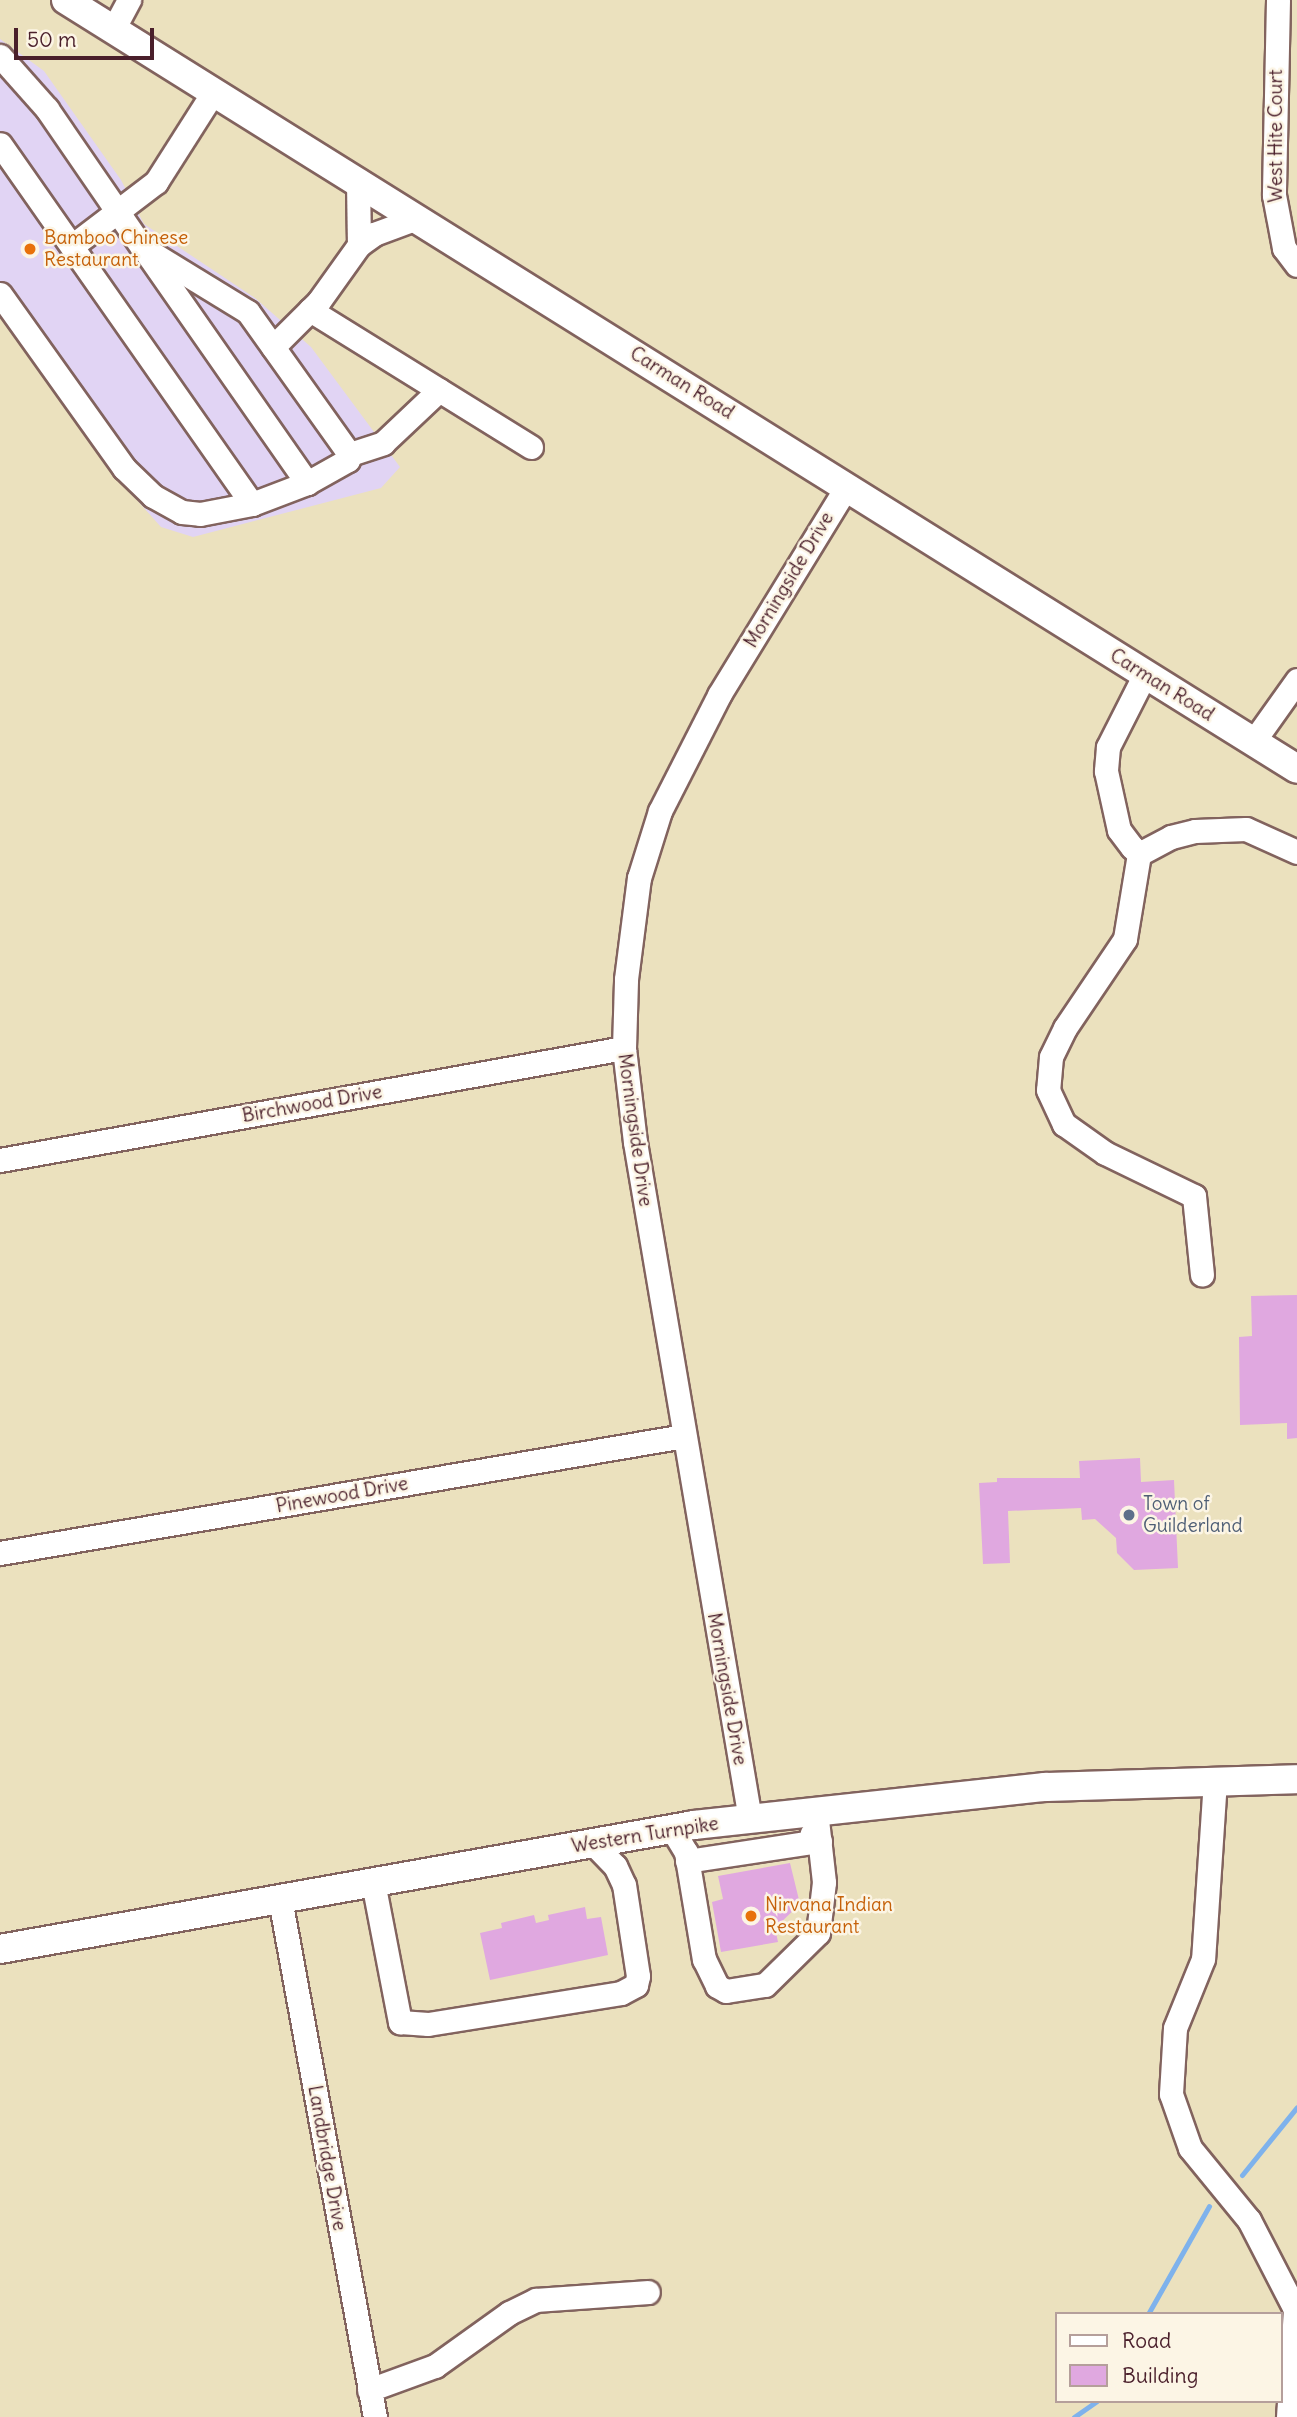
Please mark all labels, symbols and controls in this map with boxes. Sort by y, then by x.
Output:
scale bar [18,14,158,58]
text: 50 m [27,26,76,53]
street label: West Hite Court [1265,69,1287,203]
place label: Bamboo Chinese Restaurant [44,227,188,271]
marker: Bamboo Chinese Restaurant [22,241,38,257]
street label: Carman Road [626,342,738,424]
street label: Morningside Drive [740,508,838,652]
street label: Carman Road [1106,644,1218,726]
street label: Morningside Drive [613,1052,657,1208]
street label: Birchwood Drive [240,1080,384,1128]
street label: Pinewood Drive [274,1472,410,1518]
place label: Town of Guilderland [1143,1493,1243,1537]
marker: Town of Guilderland [1121,1507,1137,1523]
street label: Morningside Drive [702,1611,752,1767]
street label: Western Turnpike [570,1812,720,1858]
place label: Nirvana Indian Restaurant [765,1894,893,1938]
marker: Nirvana Indian Restaurant [743,1908,759,1924]
street label: Landbridge Drive [303,2084,351,2232]
legend [1056,2312,1283,2403]
text: Road [1122,2327,1171,2354]
text: Building [1122,2362,1198,2389]

